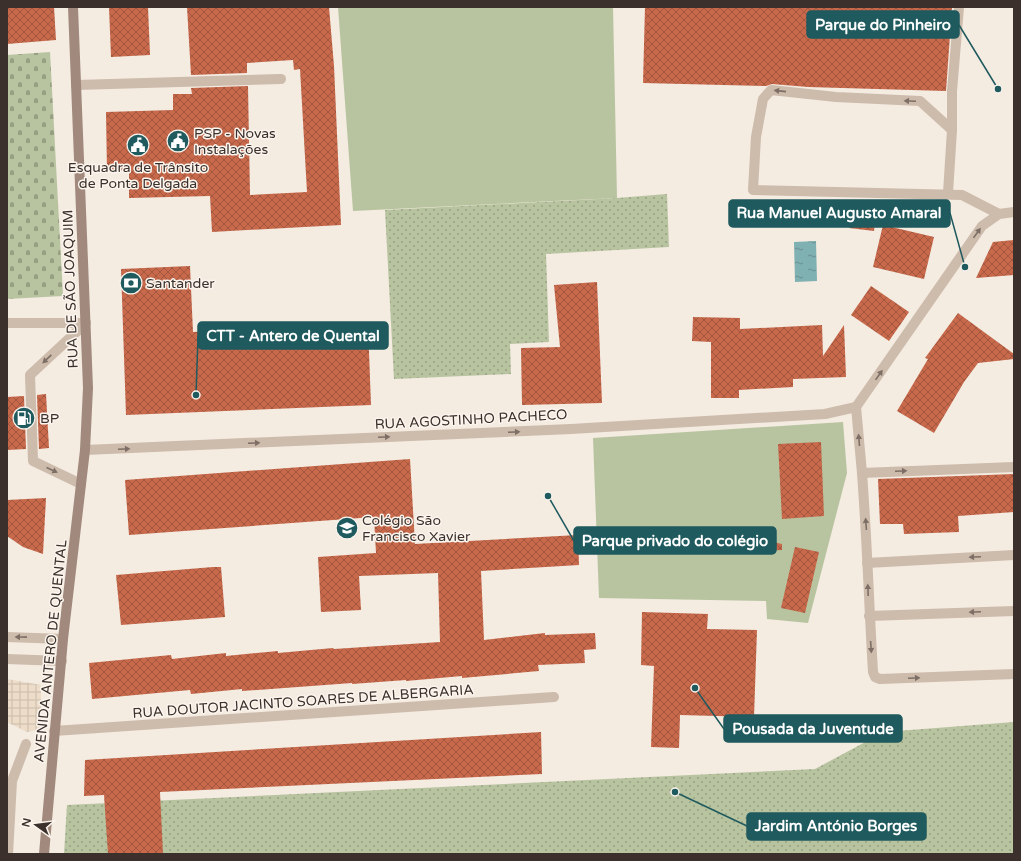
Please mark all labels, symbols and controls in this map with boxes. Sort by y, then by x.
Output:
callout: Parque do Pinheiro [807,11,959,38]
text: Parque do Pinheiro [815,16,951,35]
one-way arrow [774,88,786,94]
one-way arrow [904,97,916,104]
place label: PSP - Novas Instalações [194,125,276,158]
public building icon: PSP - Novas Instalações [165,128,191,154]
public building icon: Esquadra de Trânsito de Ponta Delgada [125,132,151,158]
place label: Esquadra de Trânsito de Ponta Delgada [68,159,208,192]
callout: Rua Manuel Augusto Amaral [729,200,950,227]
text: Rua Manuel Augusto Amaral [736,204,942,223]
street label: RUA DE SÃO JOAQUIM [59,209,82,369]
one-way arrow [973,228,981,239]
bank icon: Santander [118,270,144,296]
place label: Santander [146,275,215,292]
callout: CTT - Antero de Quental [198,322,388,349]
text: CTT - Antero de Quental [206,327,380,345]
one-way arrow [42,354,52,364]
one-way arrow [875,369,883,380]
fuel station icon: BP [11,405,37,431]
street label: RUA AGOSTINHO PACHECO [374,406,568,433]
place label: BP [40,410,59,427]
one-way arrow [508,428,520,435]
one-way arrow [378,434,391,440]
one-way arrow [856,434,863,446]
one-way arrow [248,440,261,446]
one-way arrow [118,445,130,452]
one-way arrow [46,467,57,473]
one-way arrow [895,468,908,474]
place label: Colégio São Francisco Xavier [362,512,471,545]
school or university icon: Colégio São Francisco Xavier [334,515,360,541]
one-way arrow [862,518,869,530]
callout: Parque privado do colégio [574,527,776,554]
text: Parque privado do colégio [582,532,768,551]
street label: AVENIDA ANTERO DE QUENTAL [30,539,71,763]
one-way arrow [968,554,981,560]
one-way arrow [865,583,871,596]
one-way arrow [969,609,981,616]
one-way arrow [14,634,27,640]
one-way arrow [868,641,875,653]
one-way arrow [908,675,921,681]
street label: RUA DOUTOR JACINTO SOARES DE ALBERGARIA [132,681,474,722]
callout: Pousada da Juventude [724,715,902,742]
text: Pousada da Juventude [732,720,894,738]
north arrow [16,805,56,845]
callout: Jardim António Borges [747,813,926,840]
text: N [19,817,34,829]
text: Jardim António Borges [754,817,917,836]

